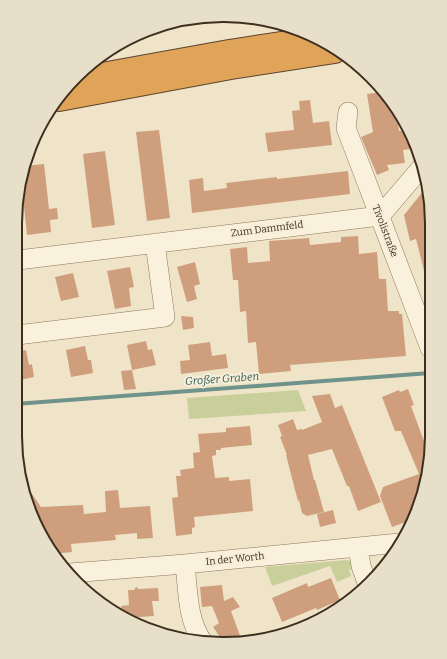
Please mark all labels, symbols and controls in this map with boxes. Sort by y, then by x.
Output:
street label: Tivolistraße [370,203,400,259]
street label: Zum Dammfeld [230,219,304,239]
water label: Großer Graben [184,370,260,388]
street label: In der Worth [205,550,266,568]

